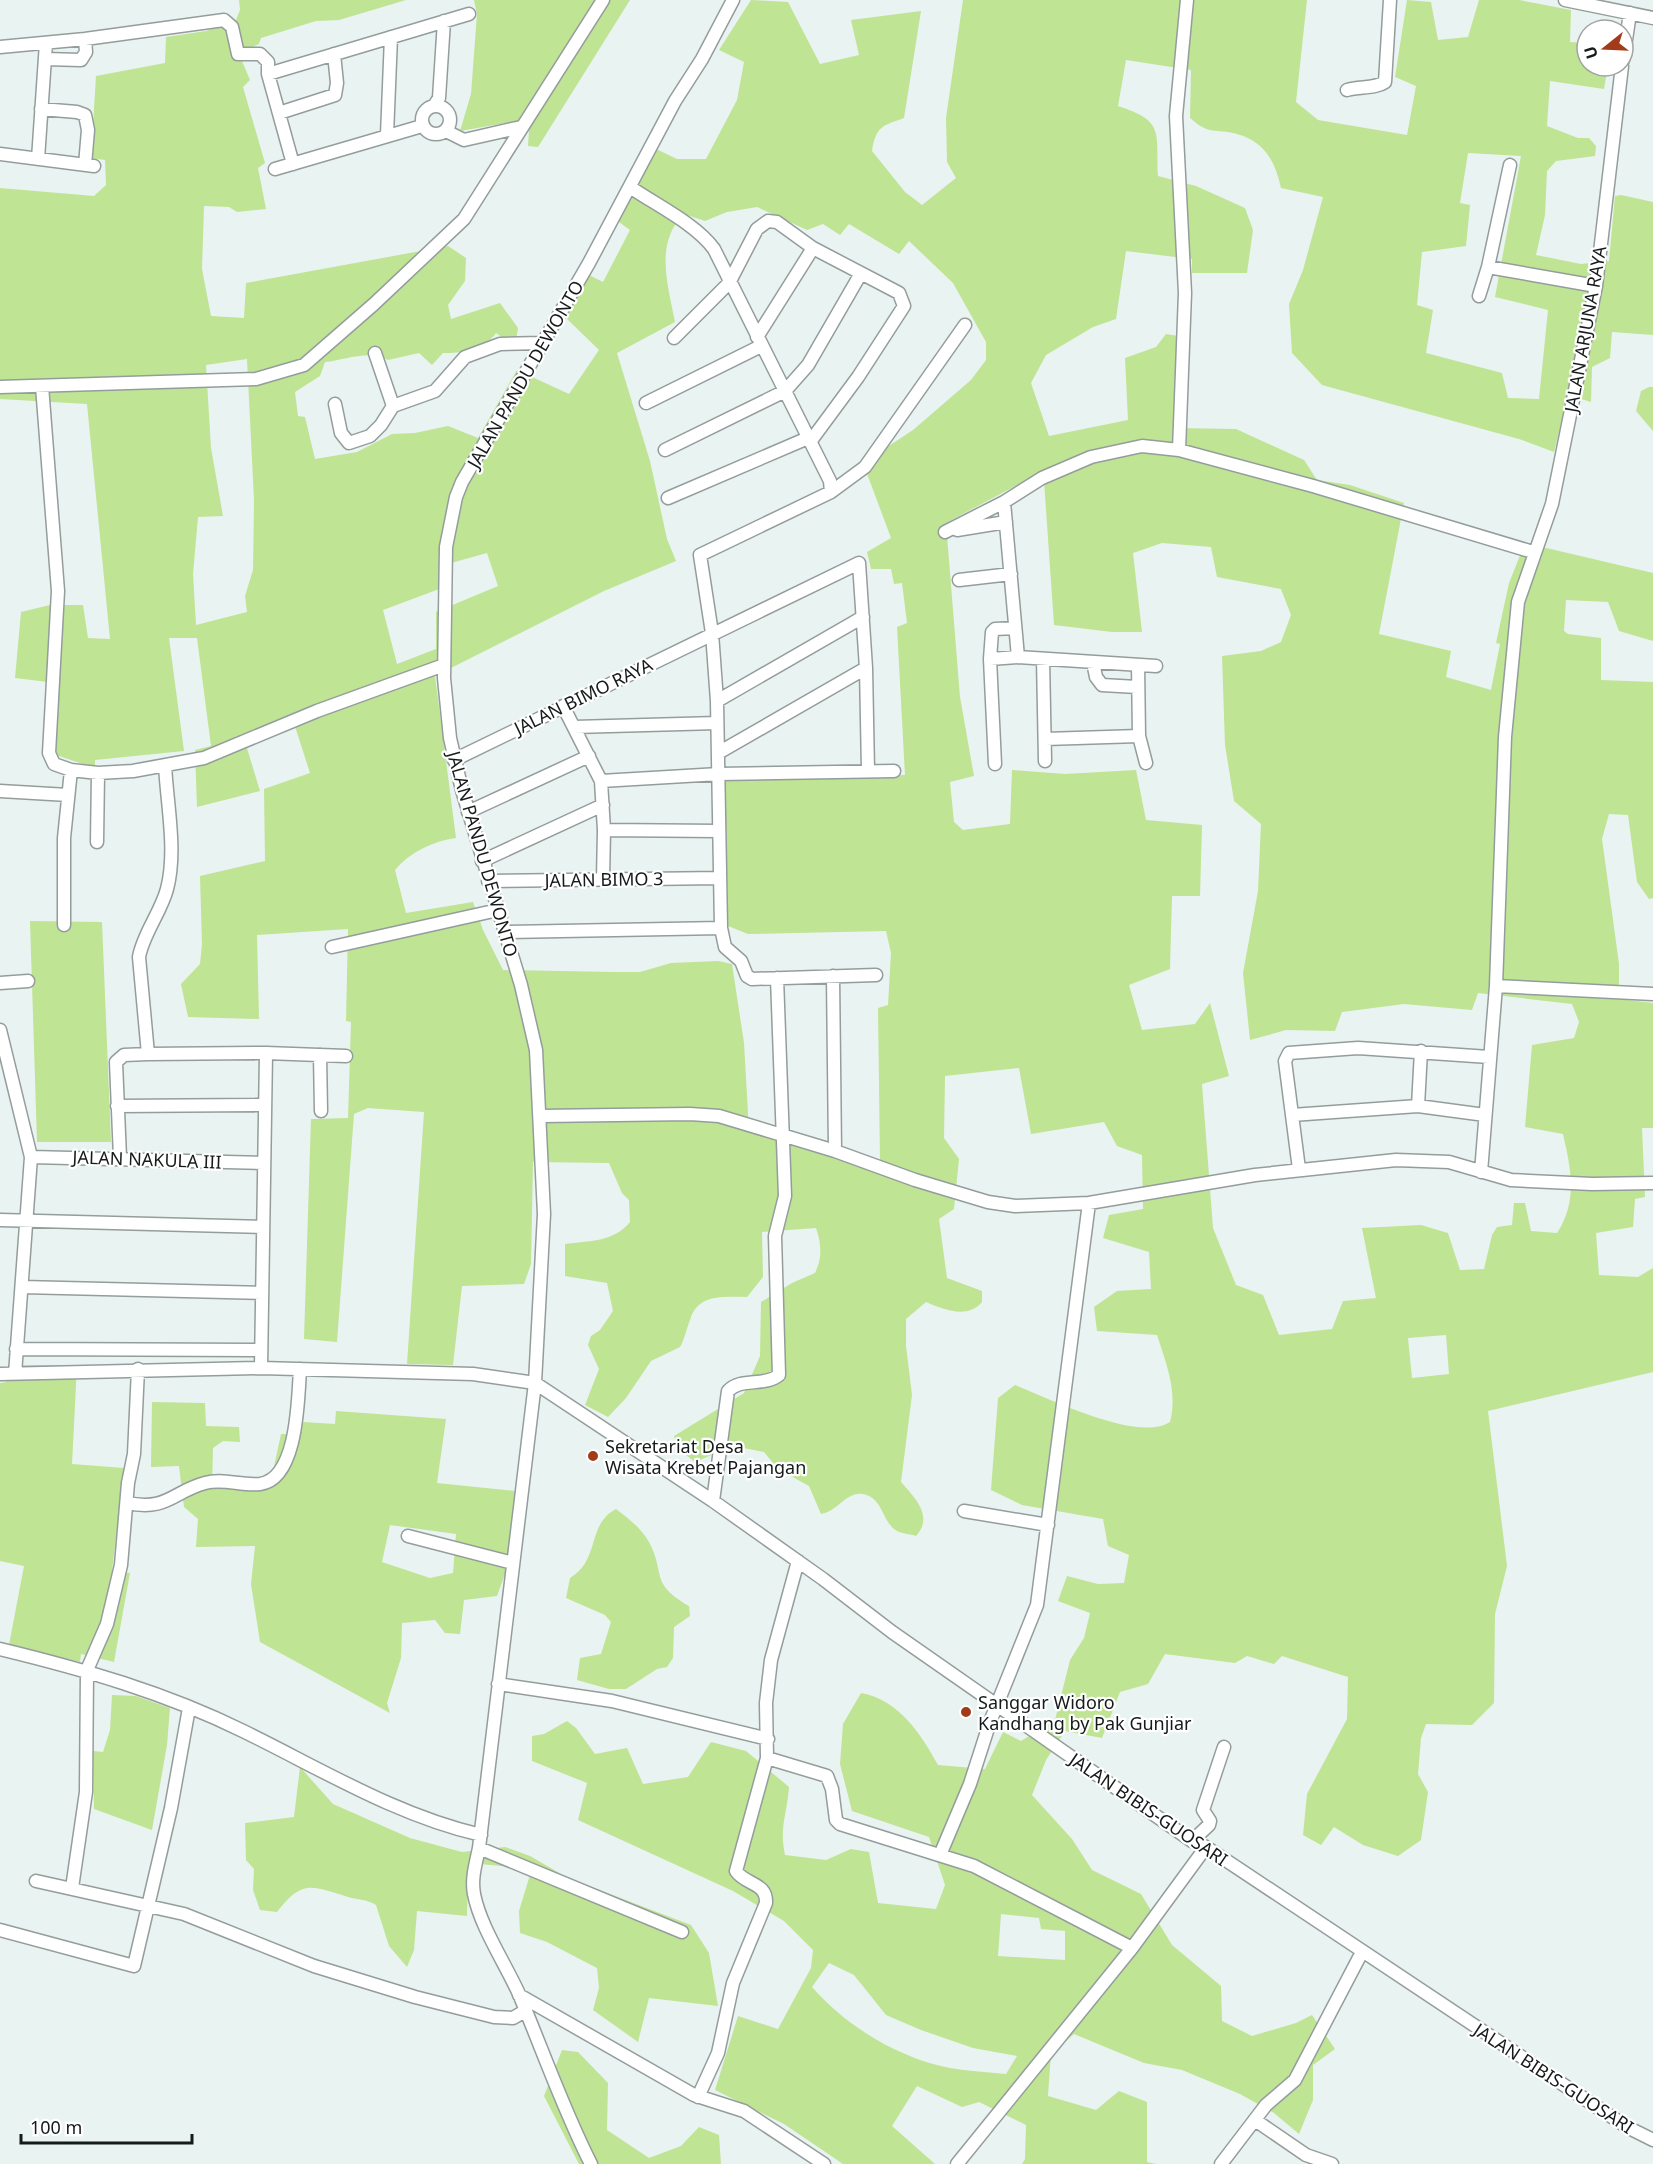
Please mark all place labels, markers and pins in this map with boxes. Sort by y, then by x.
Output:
place label: Sekretariat Desa Wisata Krebet Pajangan [605,1434,806,1479]
marker: Sekretariat Desa Wisata Krebet Pajangan [586,1449,600,1463]
place label: Sanggar Widoro Kandhang by Pak Gunjiar [978,1690,1192,1735]
marker: Sanggar Widoro Kandhang by Pak Gunjiar [959,1705,973,1719]

